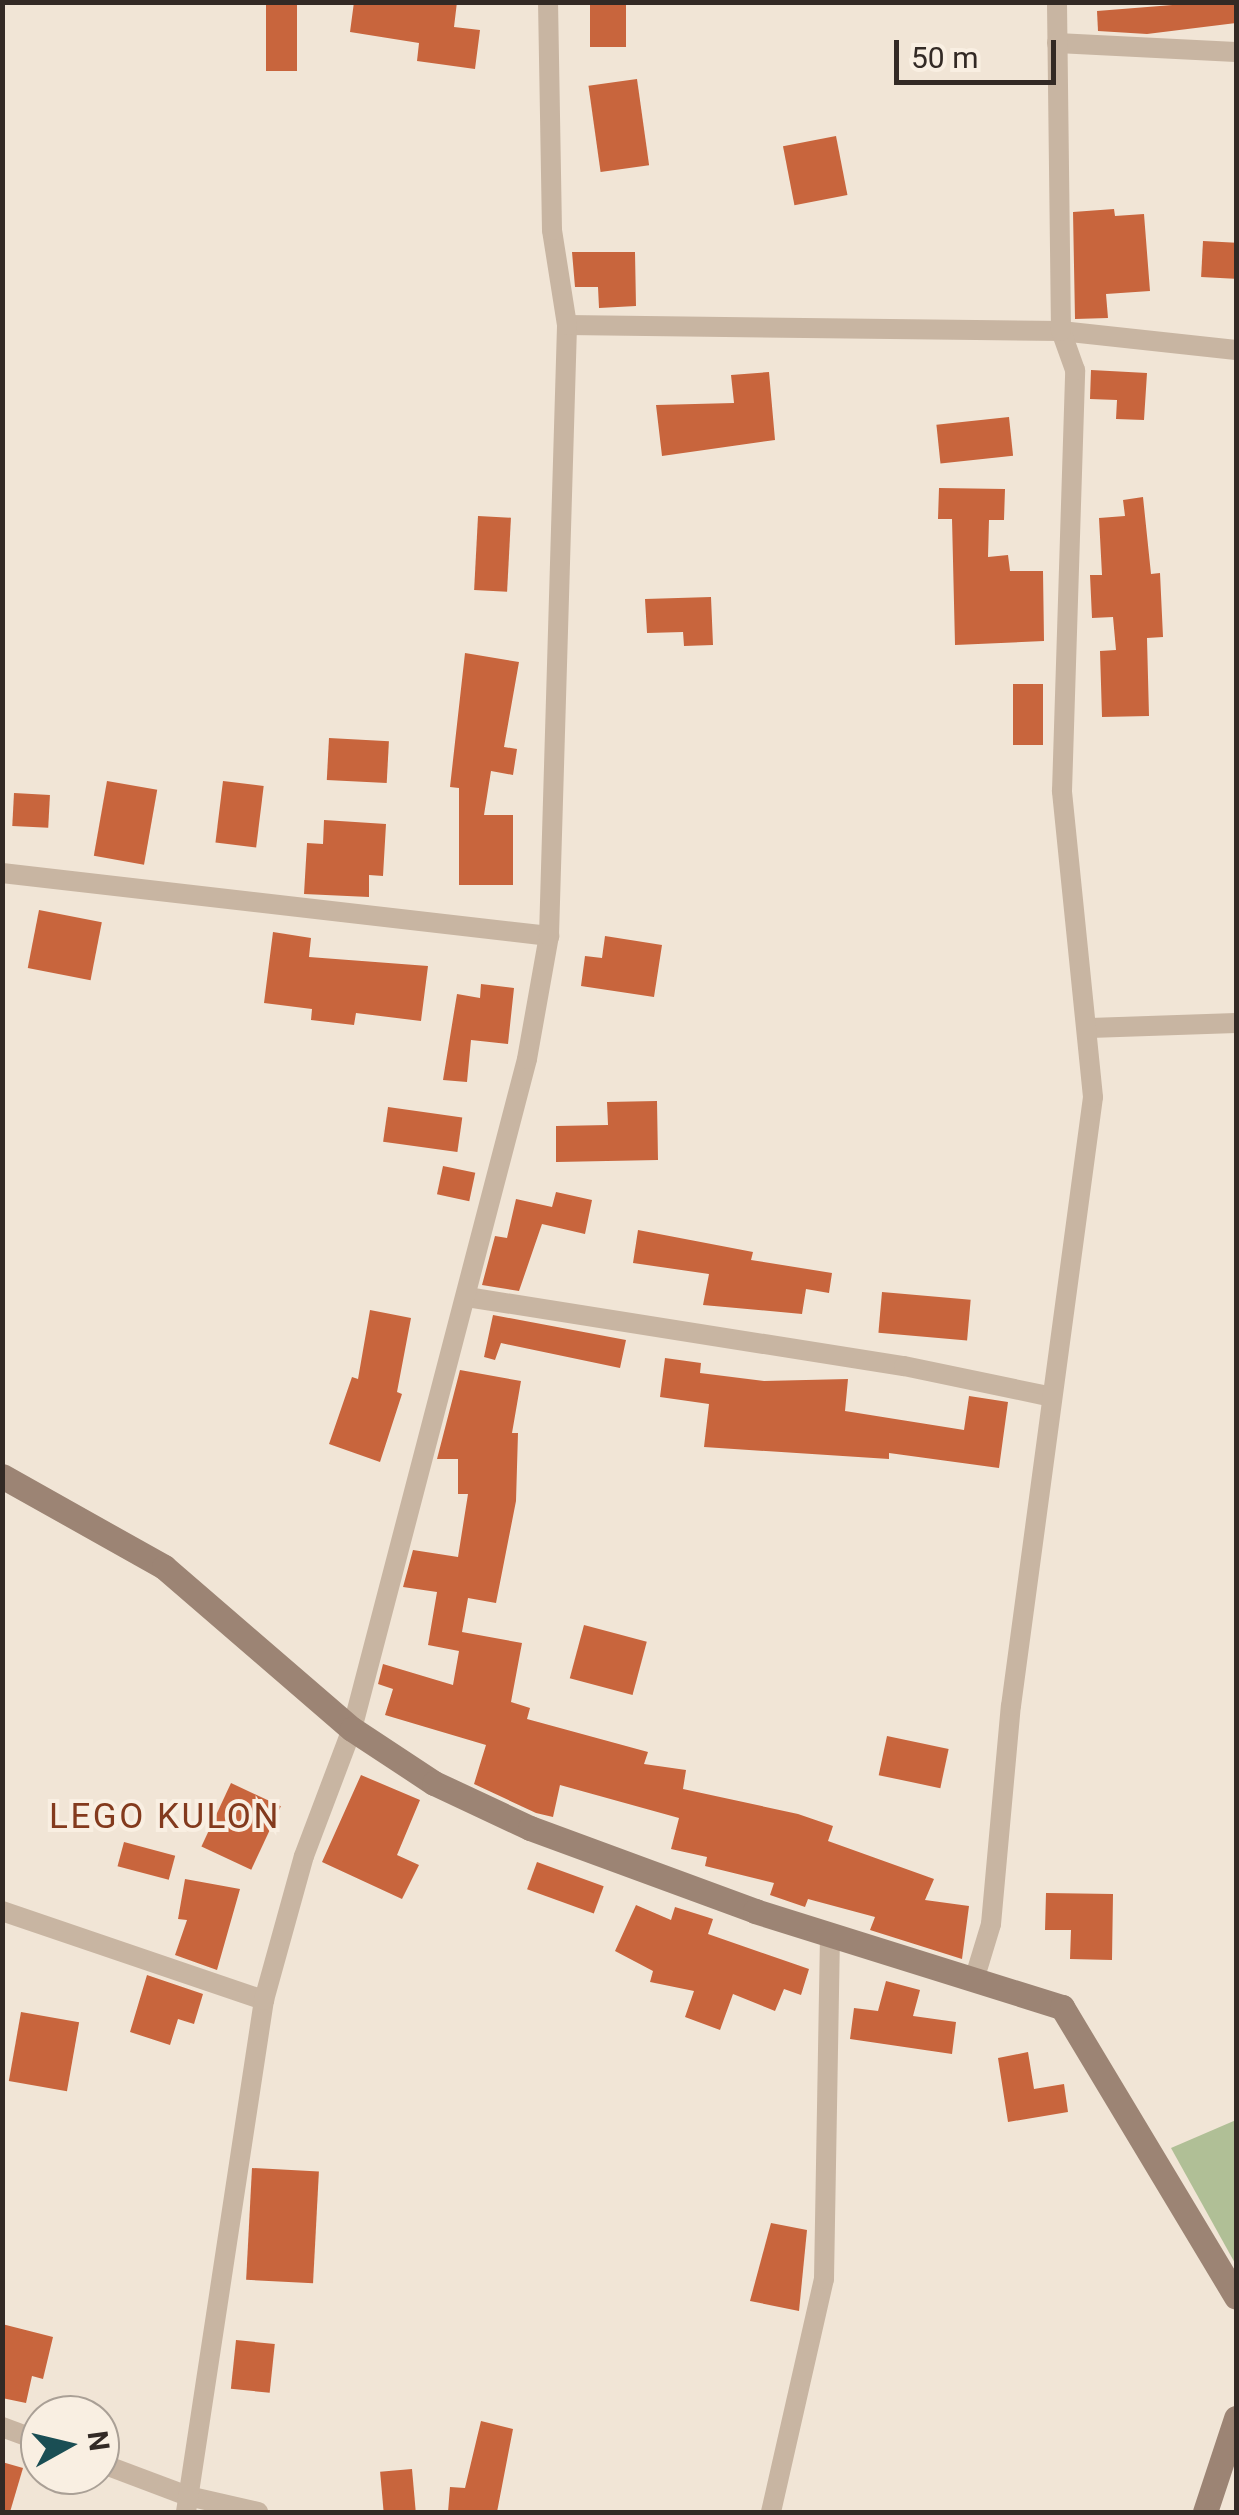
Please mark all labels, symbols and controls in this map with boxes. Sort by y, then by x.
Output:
scale bar [899,20,1062,82]
text: 50 m [911,40,978,75]
district label: LEGO KULON [49,1796,281,1838]
north arrow [20,2395,120,2495]
text: N [81,2429,116,2453]

